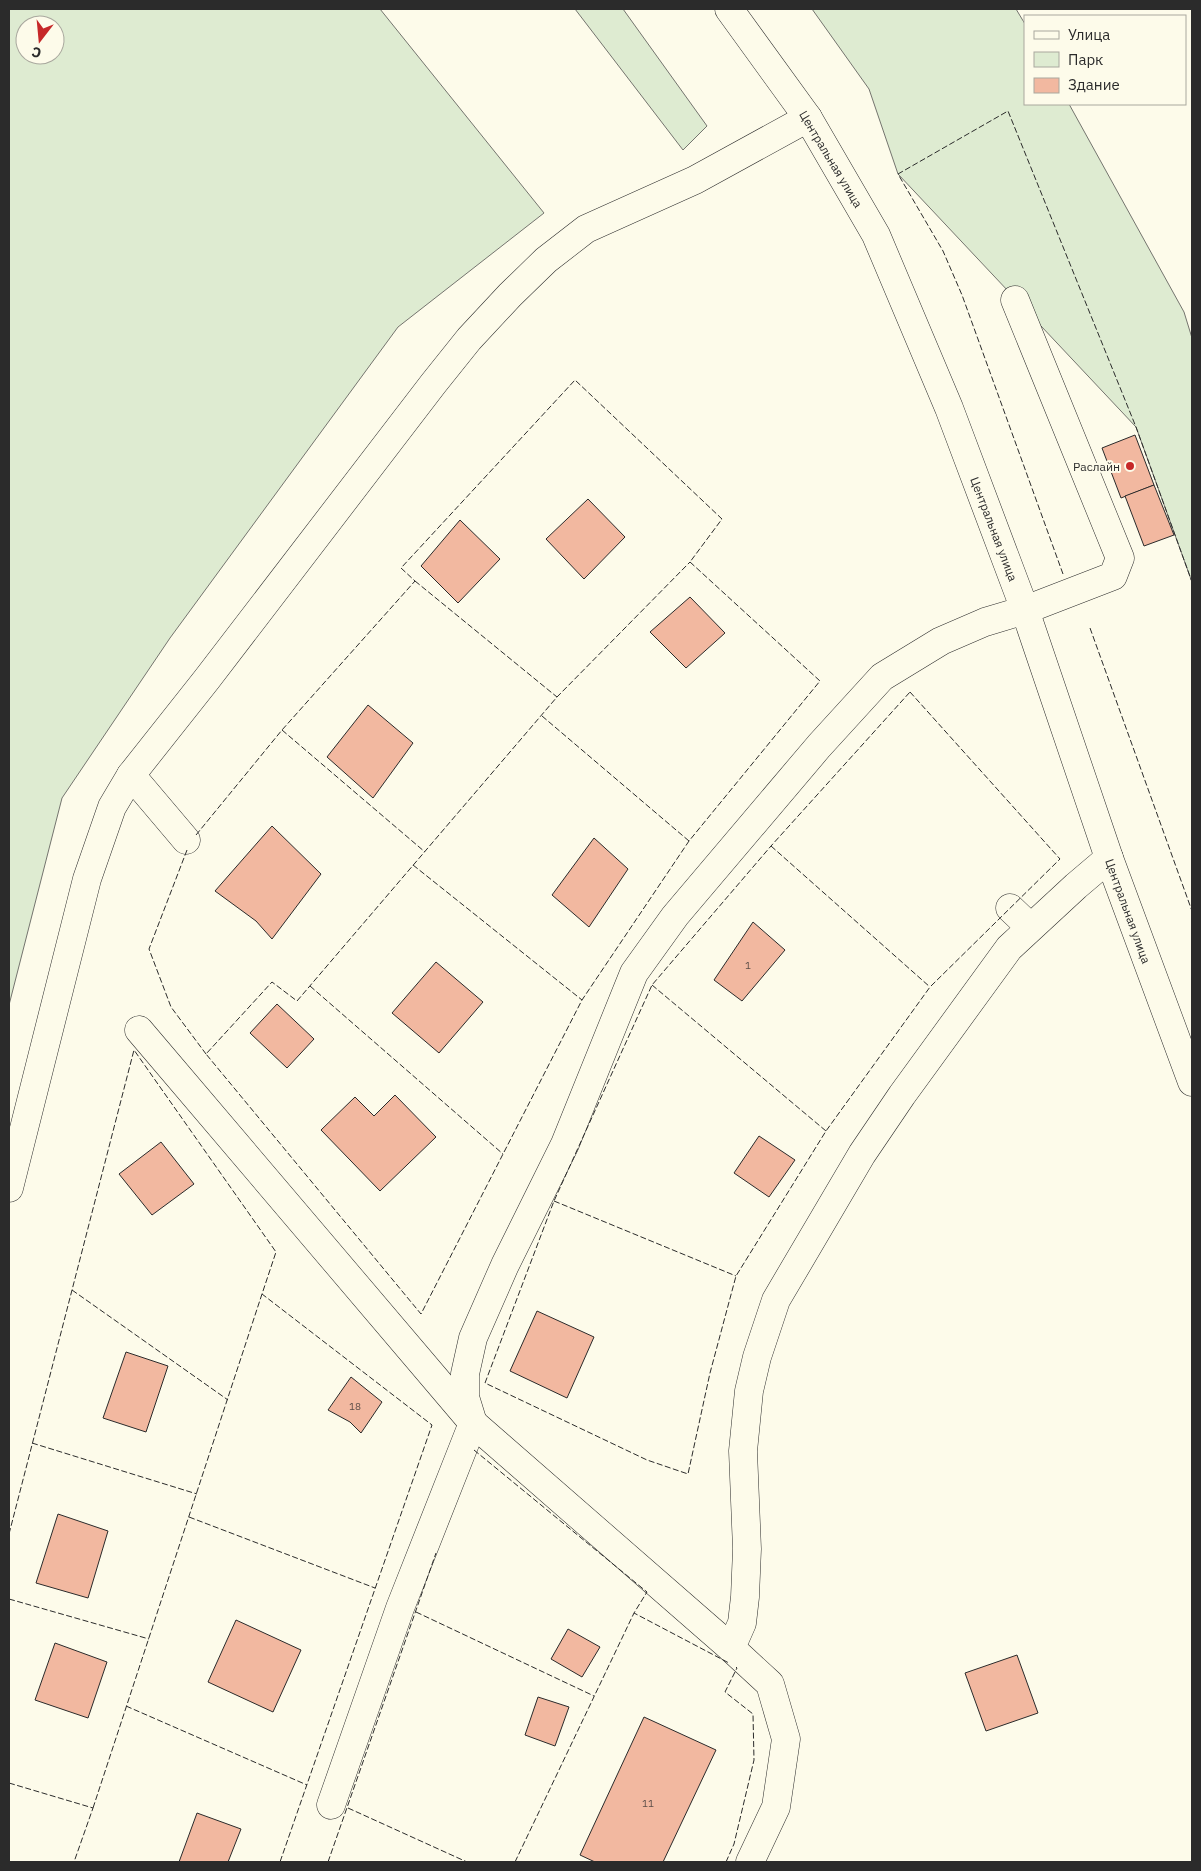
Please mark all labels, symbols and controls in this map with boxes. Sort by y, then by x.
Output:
north arrow [15,15,65,65]
legend [1024,15,1186,105]
text: Улица [1068,25,1110,44]
text: С [30,43,43,62]
text: Парк [1068,50,1103,69]
text: Здание [1068,75,1120,94]
street label: Центральная улица [796,108,866,211]
place label: Раслайн [1073,459,1120,474]
marker: Раслайн [1124,460,1136,472]
street label: Центральная улица [967,475,1021,584]
street label: Центральная улица [1102,857,1154,966]
house number: 1 [745,959,751,972]
house number: 18 [349,1400,361,1413]
house number: 11 [642,1797,654,1810]

